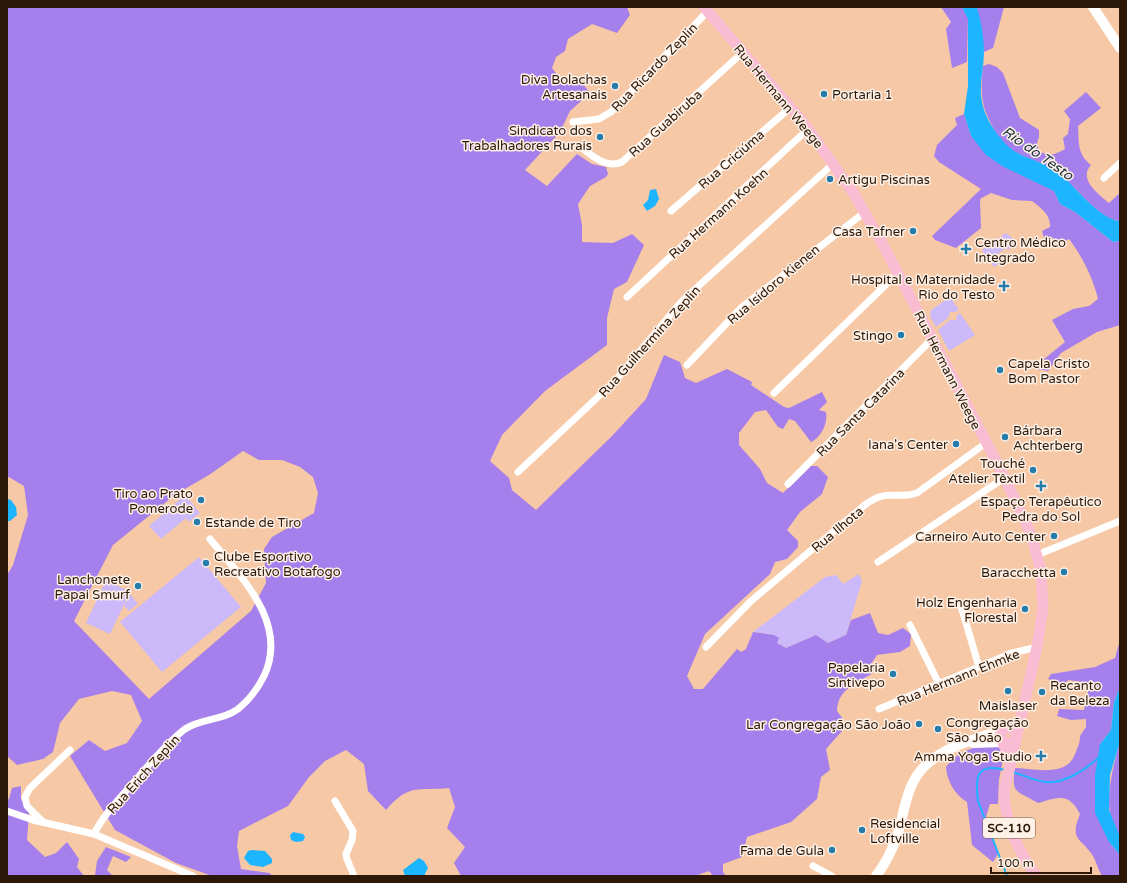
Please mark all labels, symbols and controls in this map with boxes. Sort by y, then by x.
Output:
street label: Rua Ricardo Zeplin [608,20,701,115]
street label: Rua Hermann Weege [730,41,827,152]
place label: Diva Bolachas Artesanais [521,72,607,103]
marker: Diva Bolachas Artesanais [610,81,620,91]
street label: Rua Guabiruba [626,87,705,161]
place label: Portaria 1 [832,87,893,103]
marker: Portaria 1 [819,89,829,99]
place label: Sindicato dos Trabalhadores Rurais [462,123,592,154]
water label: Rio do Testo [999,123,1078,185]
street label: Rua Criciúma [695,127,768,193]
marker: Sindicato dos Trabalhadores Rurais [595,132,605,142]
street label: Rua Hermann Koehn [666,165,772,263]
place label: Artigu Piscinas [838,172,930,188]
marker: Artigu Piscinas [825,174,835,184]
place label: Casa Tafner [832,224,905,240]
marker: Casa Tafner [908,226,918,236]
place label: Centro Médico Integrado [975,235,1066,266]
street label: Rua Isidoro Kienen [724,241,823,328]
marker: Centro Médico Integrado [960,243,972,255]
place label: Hospital e Maternidade Rio do Testo [851,272,995,303]
marker: Hospital e Maternidade Rio do Testo [998,280,1010,292]
street label: Rua Guilhermina Zeplin [595,283,704,401]
street label: Rua Hermann Weege [910,308,984,433]
place label: Stingo [853,328,893,344]
marker: Stingo [896,330,906,340]
place label: Capela Cristo Bom Pastor [1008,356,1090,387]
street label: Rua Santa Catarina [813,365,908,460]
marker: Capela Cristo Bom Pastor [995,365,1005,375]
place label: Bárbara Achterberg [1013,423,1083,454]
marker: Bárbara Achterberg [1000,432,1010,442]
place label: Iana's Center [868,437,948,453]
marker: Iana's Center [951,439,961,449]
place label: Touché Atelier Têxtil [948,456,1025,487]
marker: Touché Atelier Têxtil [1028,465,1038,475]
marker: Espaço Terapêutico Pedra do Sol [1035,480,1047,492]
place label: Tiro ao Prato Pomerode [114,486,193,517]
place label: Espaço Terapêutico Pedra do Sol [980,494,1102,525]
marker: Tiro ao Prato Pomerode [196,495,206,505]
street label: Rua Ilhota [808,503,867,556]
place label: Estande de Tiro [205,515,301,531]
marker: Estande de Tiro [192,517,202,527]
place label: Carneiro Auto Center [915,529,1046,545]
marker: Carneiro Auto Center [1049,531,1059,541]
place label: Clube Esportivo Recreativo Botafogo [214,549,341,580]
marker: Clube Esportivo Recreativo Botafogo [201,558,211,568]
place label: Baracchetta [981,565,1056,581]
marker: Baracchetta [1059,567,1069,577]
place label: Lanchonete Papai Smurf [55,572,130,603]
marker: Lanchonete Papai Smurf [133,581,143,591]
place label: Holz Engenharia Florestal [916,595,1017,626]
marker: Holz Engenharia Florestal [1020,604,1030,614]
street label: Rua Hermann Ehmke [895,646,1022,710]
place label: Papelaria Sintivepo [828,660,885,691]
marker: Papelaria Sintivepo [888,669,898,679]
place label: Recanto da Beleza [1050,678,1110,709]
marker: Maislaser [1003,686,1013,696]
marker: Recanto da Beleza [1037,687,1047,697]
place label: Maislaser [979,698,1037,714]
place label: Congregação São João [946,715,1029,746]
place label: Lar Congregação São João [746,717,911,733]
marker: Lar Congregação São João [914,719,924,729]
marker: Congregação São João [933,724,943,734]
street label: Rua Erich Zeplin [104,732,183,817]
place label: Amma Yoga Studio [914,749,1032,765]
marker: Amma Yoga Studio [1035,750,1047,762]
place label: Residencial Loftville [870,816,940,847]
road number: SC-110 [983,818,1035,838]
marker: Residencial Loftville [857,825,867,835]
place label: Fama de Gula [740,843,824,859]
marker: Fama de Gula [827,845,837,855]
scale bar [991,849,1091,875]
text: 100 m [997,856,1034,870]

